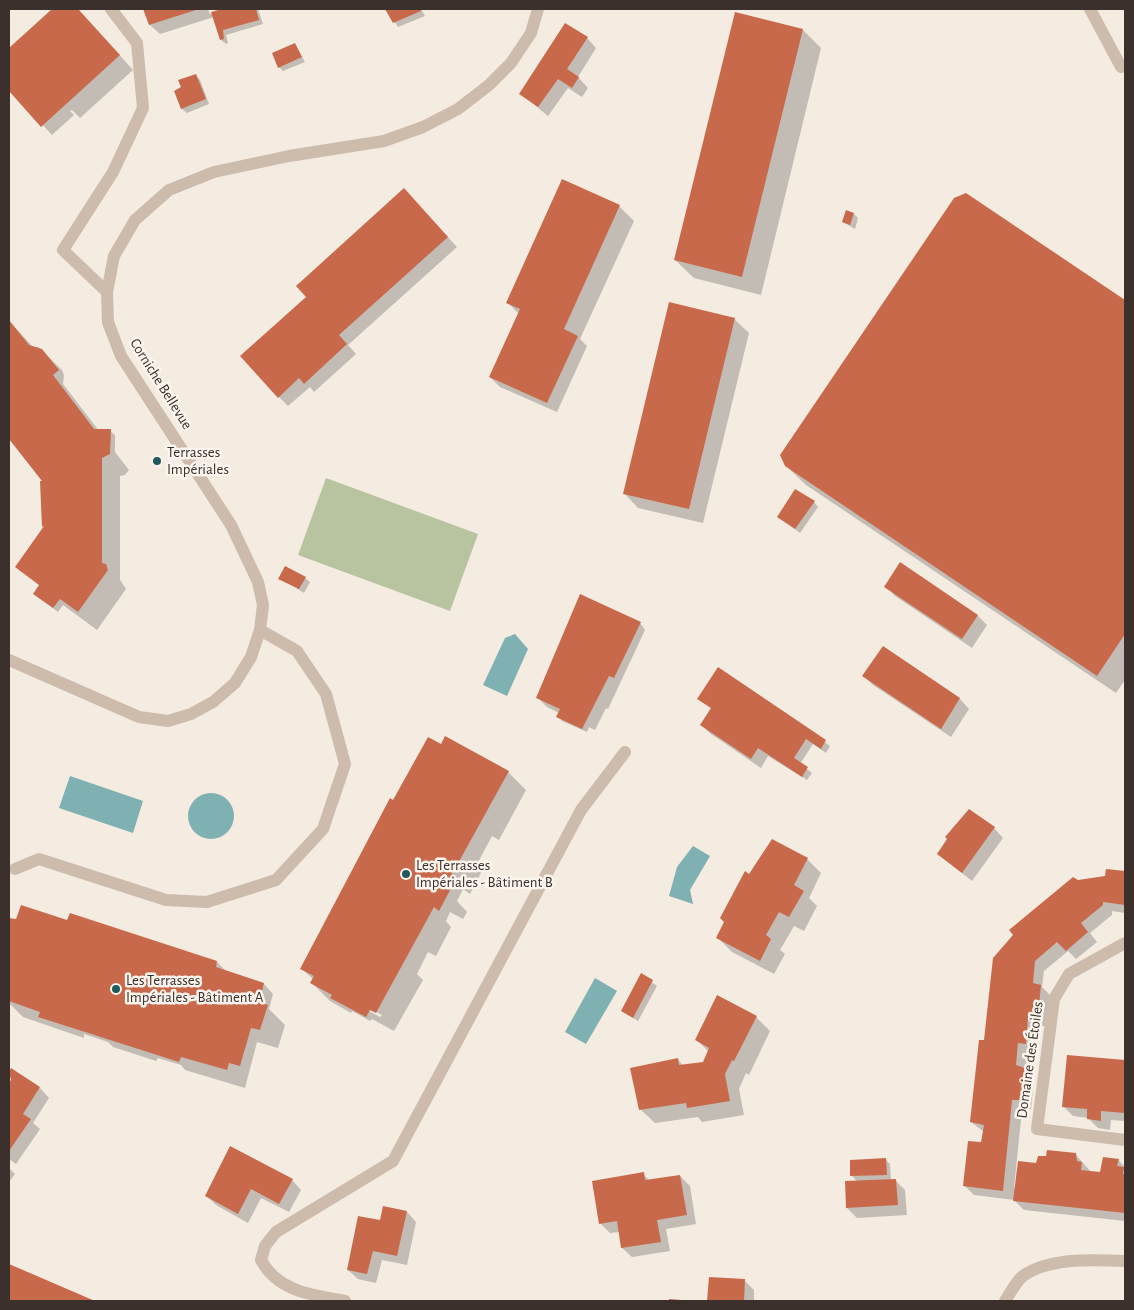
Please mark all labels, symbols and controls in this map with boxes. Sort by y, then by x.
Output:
street label: Corniche Bellevue [126,335,196,433]
place label: Terrasses Impériales [167,443,229,478]
marker: Terrasses Impériales [151,455,163,467]
place label: Les Terrasses Impériales - Bâtiment B [416,856,553,891]
marker: Les Terrasses Impériales - Bâtiment B [400,868,412,880]
place label: Les Terrasses Impériales - Bâtiment A [126,971,264,1006]
marker: Les Terrasses Impériales - Bâtiment A [110,983,122,995]
street label: Domaine des Étoiles [1013,1000,1047,1120]

